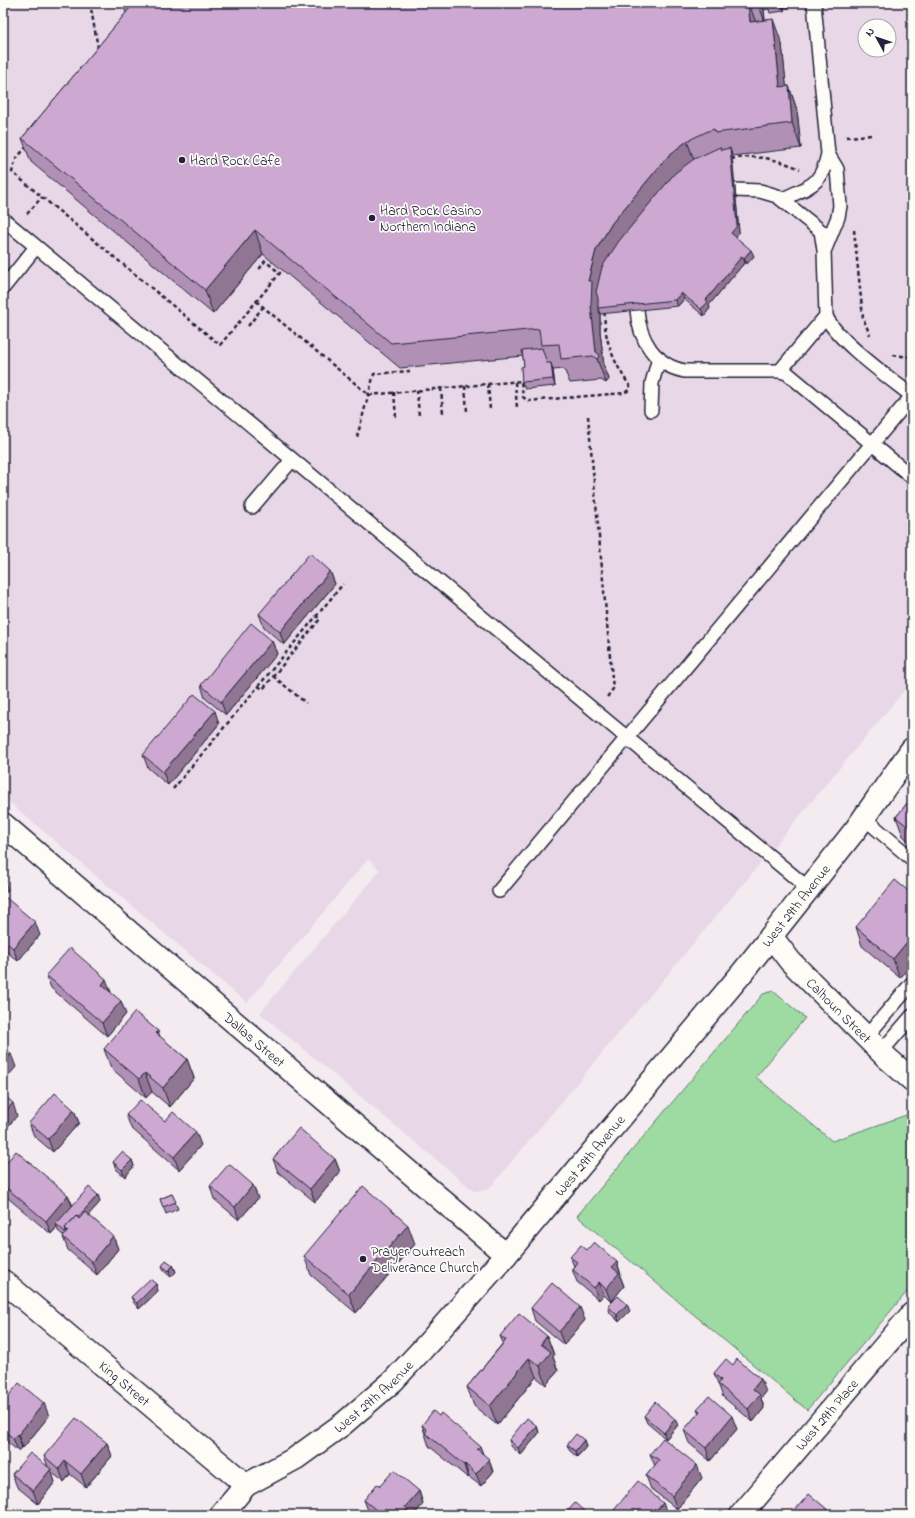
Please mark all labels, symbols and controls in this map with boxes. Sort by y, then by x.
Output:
north arrow [857,18,897,58]
text: N [862,24,879,40]
place label: Hard Rock Cafe [190,151,281,172]
marker: Hard Rock Cafe [177,155,187,165]
place label: Hard Rock Casino Northern Indiana [380,201,481,238]
marker: Hard Rock Casino Northern Indiana [367,213,377,223]
street label: West 29th Avenue [757,860,837,952]
street label: Calhoun Street [801,974,876,1049]
street label: Dallas Street [217,1007,289,1073]
street label: West 29th Avenue [550,1111,631,1202]
place label: Prayer Outreach Deliverance Church [370,1242,479,1279]
marker: Prayer Outreach Deliverance Church [358,1254,368,1264]
street label: West 29th Avenue [330,1356,420,1439]
street label: King Street [94,1357,154,1412]
street label: West 29th Place [791,1374,865,1456]

